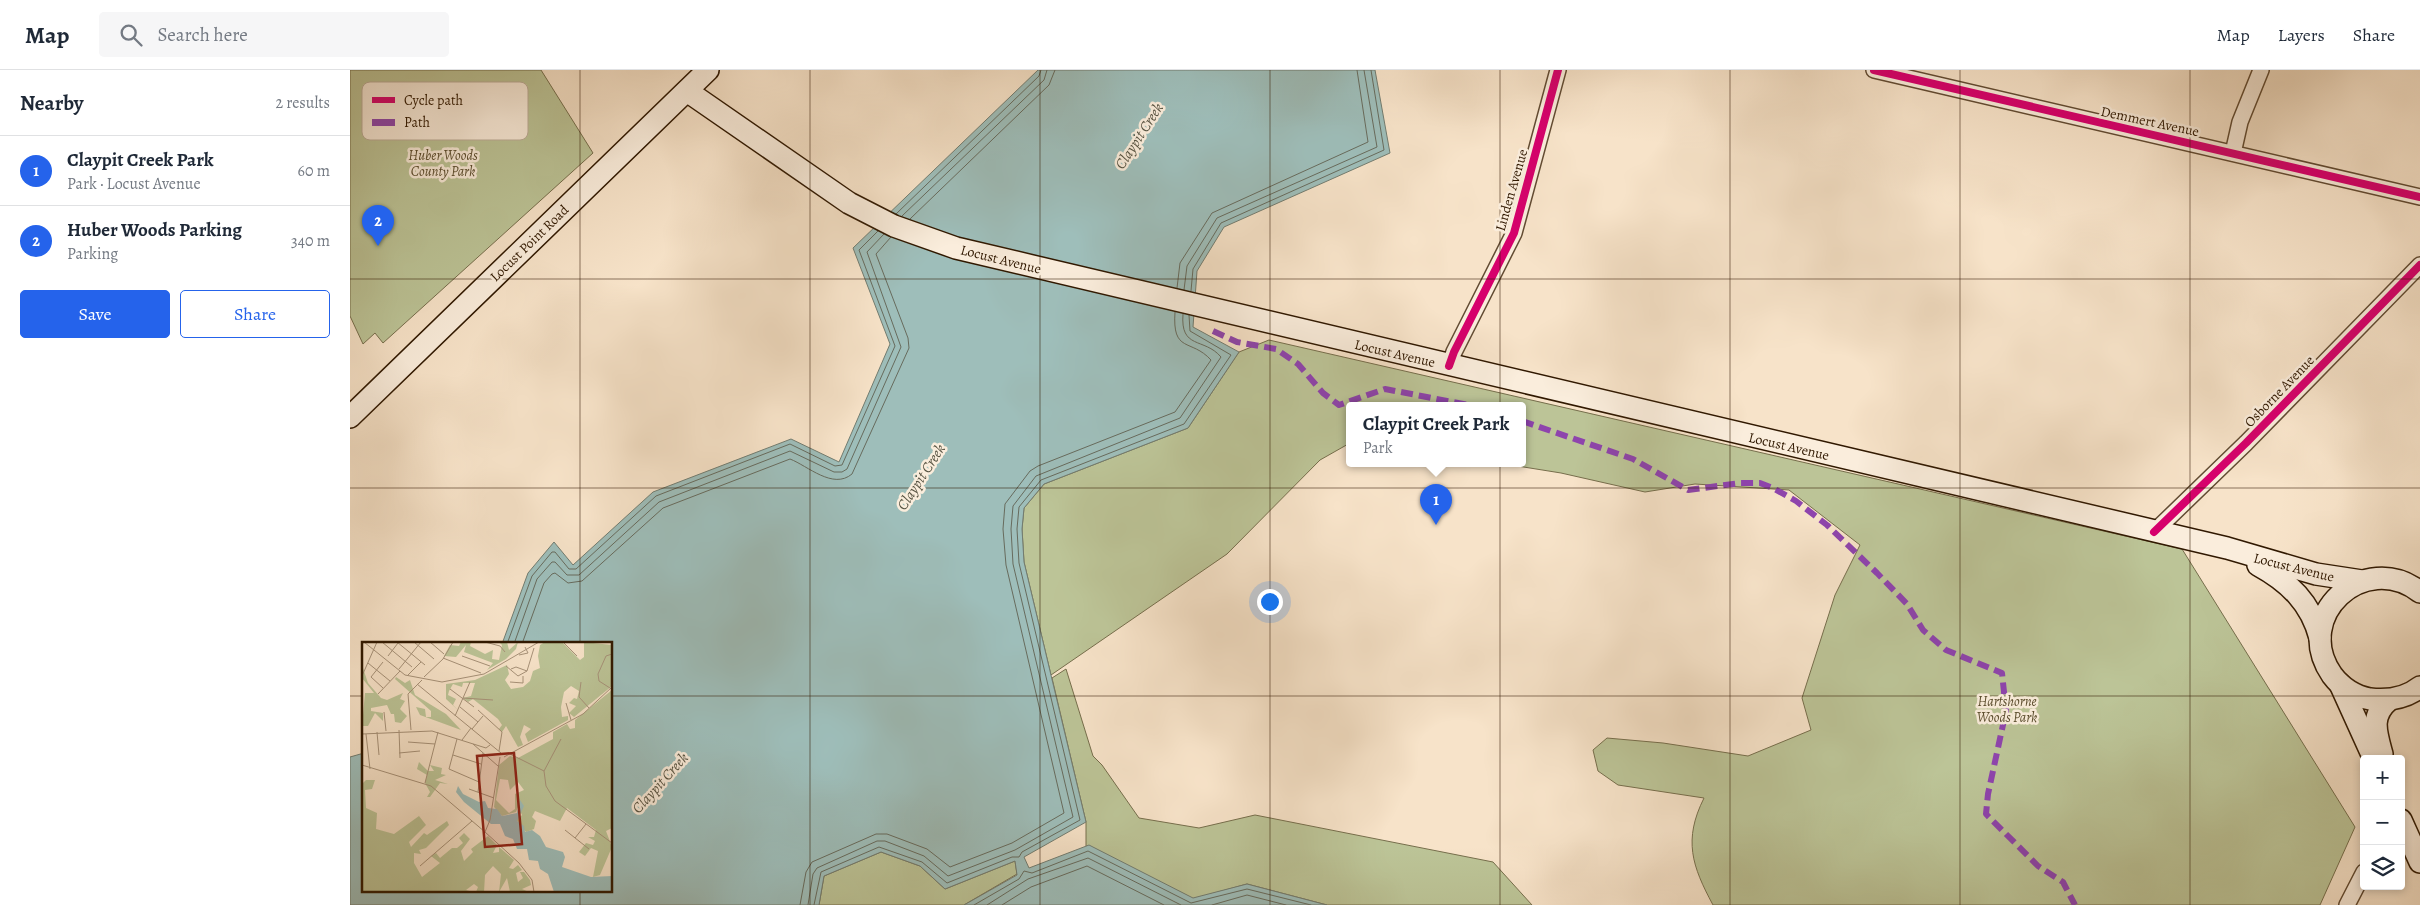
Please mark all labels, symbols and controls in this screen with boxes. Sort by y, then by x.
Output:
search box [99,12,449,57]
text: Map [25,19,69,51]
icon: search [117,21,145,49]
text: Search here [157,22,248,48]
text: Map [2217,23,2250,47]
text: Layers [2278,23,2325,47]
text: Share [2353,23,2395,47]
legend [362,82,528,140]
text: Nearby [20,89,83,117]
text: Cycle path [404,91,464,110]
text: 2 results [275,92,330,114]
water label: Claypit Creek [1110,99,1168,173]
street label: Demmert Avenue [2099,102,2201,141]
text: Path [404,113,431,132]
park label: Huber Woods County Park [408,146,478,181]
text: Claypit Creek Park [67,147,214,173]
street label: Linden Avenue [1491,147,1532,233]
text: 1 [33,160,39,182]
text: 60 m [298,160,330,182]
text: Park · Locust Avenue [67,173,201,195]
street label: Locust Point Road [486,200,573,286]
pin: 2 [362,205,394,246]
text: Huber Woods Parking [67,217,242,243]
text: 2 [32,230,40,252]
text: 340 m [291,230,330,252]
street label: Locust Avenue [959,240,1043,279]
text: Parking [67,243,118,265]
button: Save [20,290,170,338]
button: Share [180,290,330,338]
street label: Locust Avenue [1353,335,1437,372]
street label: Osborne Avenue [2240,351,2319,431]
popup [1346,402,1526,467]
text: Claypit Creek Park [1363,411,1509,437]
street label: Locust Avenue [1747,428,1831,465]
text: Park [1363,437,1393,459]
water label: Claypit Creek [892,440,950,514]
pin: 1 [1420,484,1452,525]
street label: Locust Avenue [2252,548,2336,587]
your location [1257,589,1283,615]
inset map [362,642,612,892]
park label: Hartshorne Woods Park [1977,692,2037,727]
water label: Claypit Creek [627,748,693,818]
map controls [2360,755,2405,890]
button: + [2360,755,2405,800]
button: − [2360,800,2405,845]
button: layers [2360,845,2405,890]

